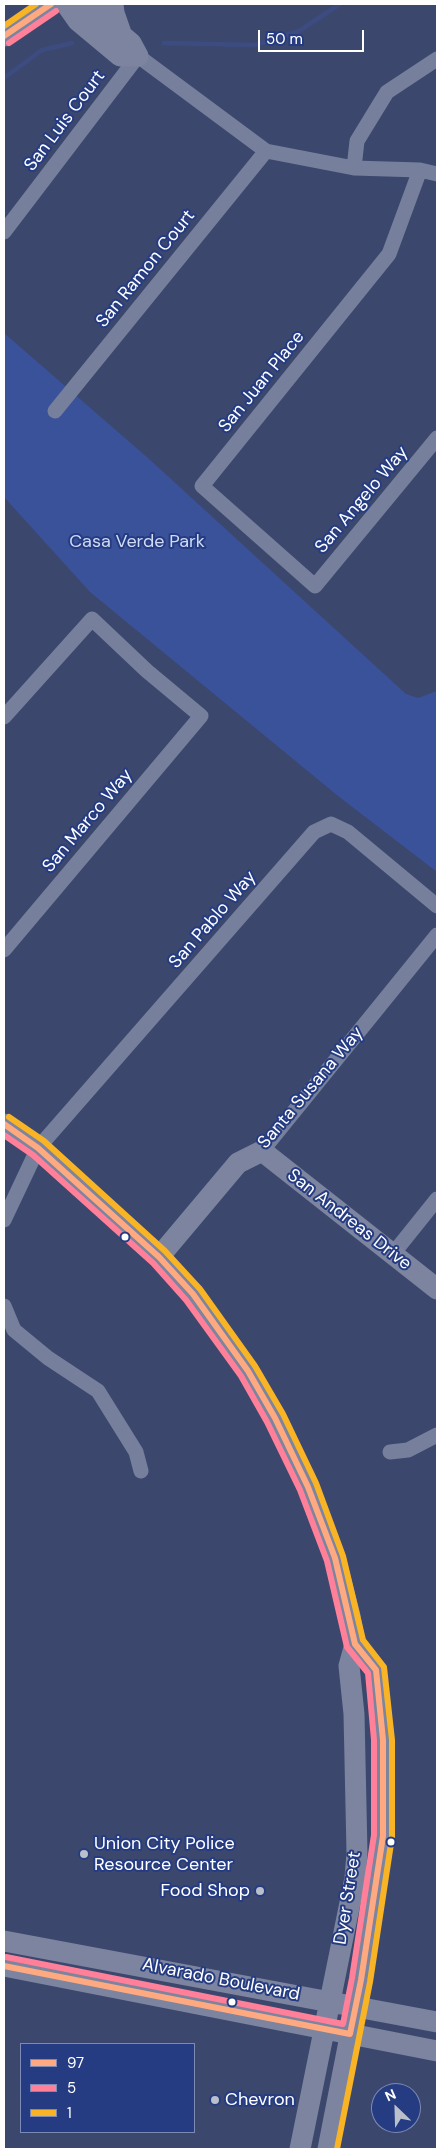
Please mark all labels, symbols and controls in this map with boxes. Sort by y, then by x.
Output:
scale bar [261,20,367,52]
text: 50 m [266,29,303,49]
street label: San Luis Court [20,66,110,176]
street label: San Ramon Court [92,206,200,332]
street label: San Juan Place [214,327,310,437]
street label: San Angelo Way [311,442,413,558]
park label: Casa Verde Park [69,531,205,553]
street label: San Marco Way [38,765,138,877]
street label: San Pablo Way [165,867,261,973]
street label: Santa Susana Way [254,1023,368,1153]
street label: San Andreas Drive [283,1165,415,1275]
unlabelled marker [120,1232,130,1242]
place label: Union City Police Resource Center [94,1833,235,1876]
unlabelled marker [386,1837,396,1847]
marker: Union City Police Resource Center [78,1848,90,1860]
street label: Dyer Street [330,1850,366,1946]
place label: Food Shop [161,1880,250,1902]
marker: Food Shop [254,1885,266,1897]
street label: Alvarado Boulevard [140,1954,302,2006]
unlabelled marker [227,1997,237,2007]
legend [20,2043,195,2133]
text: 97 [67,2053,84,2073]
text: 5 [67,2078,76,2098]
north arrow [371,2083,421,2133]
text: N [382,2085,399,2106]
place label: Chevron [225,2089,295,2111]
marker: Chevron [209,2094,221,2106]
text: 1 [67,2103,72,2123]

